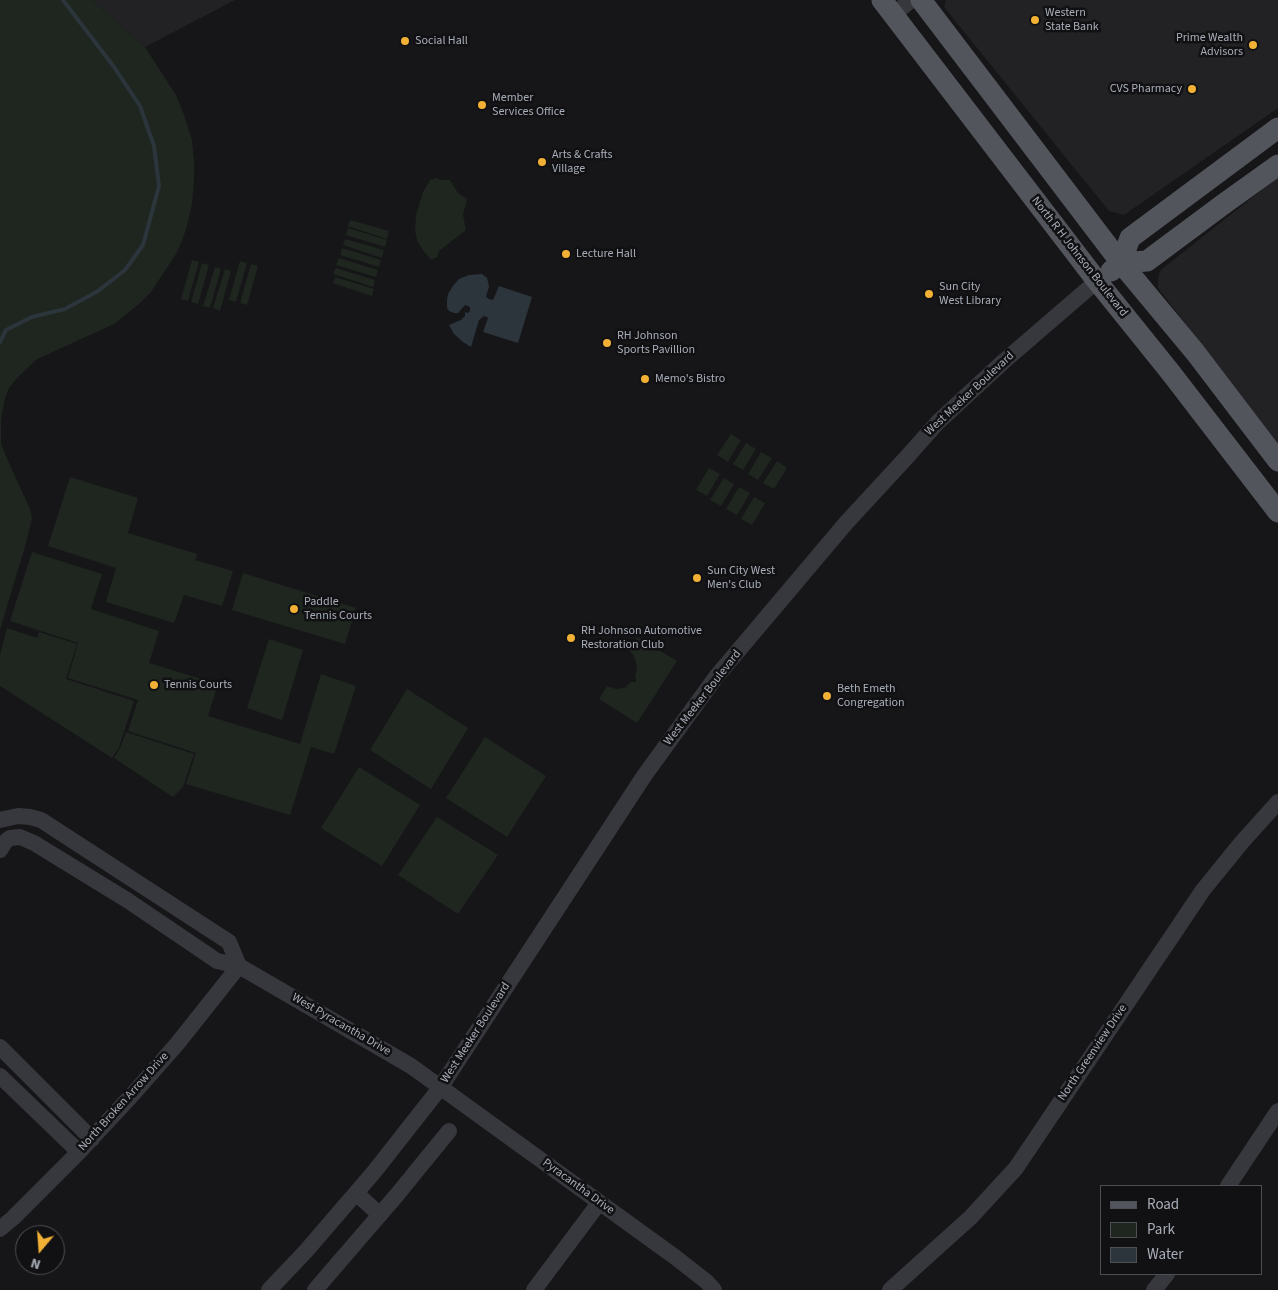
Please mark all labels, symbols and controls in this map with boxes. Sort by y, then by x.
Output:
place label: Western State Bank [1045,6,1099,34]
marker: Western State Bank [1029,14,1041,26]
place label: Prime Wealth Advisors [1176,31,1243,59]
place label: Social Hall [415,34,468,48]
marker: Social Hall [399,35,411,47]
marker: Prime Wealth Advisors [1247,39,1259,51]
place label: CVS Pharmacy [1110,82,1182,96]
marker: CVS Pharmacy [1186,83,1198,95]
place label: Member Services Office [492,91,565,119]
marker: Member Services Office [476,99,488,111]
place label: Arts & Crafts Village [552,148,613,176]
marker: Arts & Crafts Village [536,156,548,168]
street label: North R H Johnson Boulevard [1028,194,1130,320]
place label: Lecture Hall [576,247,636,261]
marker: Lecture Hall [560,248,572,260]
place label: Sun City West Library [939,280,1001,308]
marker: Sun City West Library [923,288,935,300]
place label: RH Johnson Sports Pavillion [617,329,695,357]
marker: RH Johnson Sports Pavillion [601,337,613,349]
street label: West Meeker Boulevard [922,349,1018,439]
place label: Memo's Bistro [655,372,725,386]
marker: Memo's Bistro [639,373,651,385]
place label: Sun City West Men's Club [707,564,775,592]
marker: Sun City West Men's Club [691,572,703,584]
place label: Paddle Tennis Courts [304,595,372,623]
marker: Paddle Tennis Courts [288,603,300,615]
place label: RH Johnson Automotive Restoration Club [581,624,702,652]
marker: RH Johnson Automotive Restoration Club [565,632,577,644]
street label: West Meeker Boulevard [661,648,745,748]
place label: Tennis Courts [164,678,232,692]
marker: Tennis Courts [148,679,160,691]
place label: Beth Emeth Congregation [837,682,905,710]
marker: Beth Emeth Congregation [821,690,833,702]
street label: West Meeker Boulevard [438,980,514,1086]
street label: West Pyracantha Drive [289,991,393,1059]
street label: North Greenview Drive [1055,1002,1131,1104]
street label: North Broken Arrow Drive [76,1050,172,1154]
street label: Pyracantha Drive [539,1156,617,1218]
legend [1100,1185,1263,1275]
text: Road [1147,1194,1179,1215]
text: Park [1147,1219,1175,1240]
north arrow [15,1225,65,1275]
text: Water [1147,1244,1183,1265]
text: N [28,1252,43,1274]

